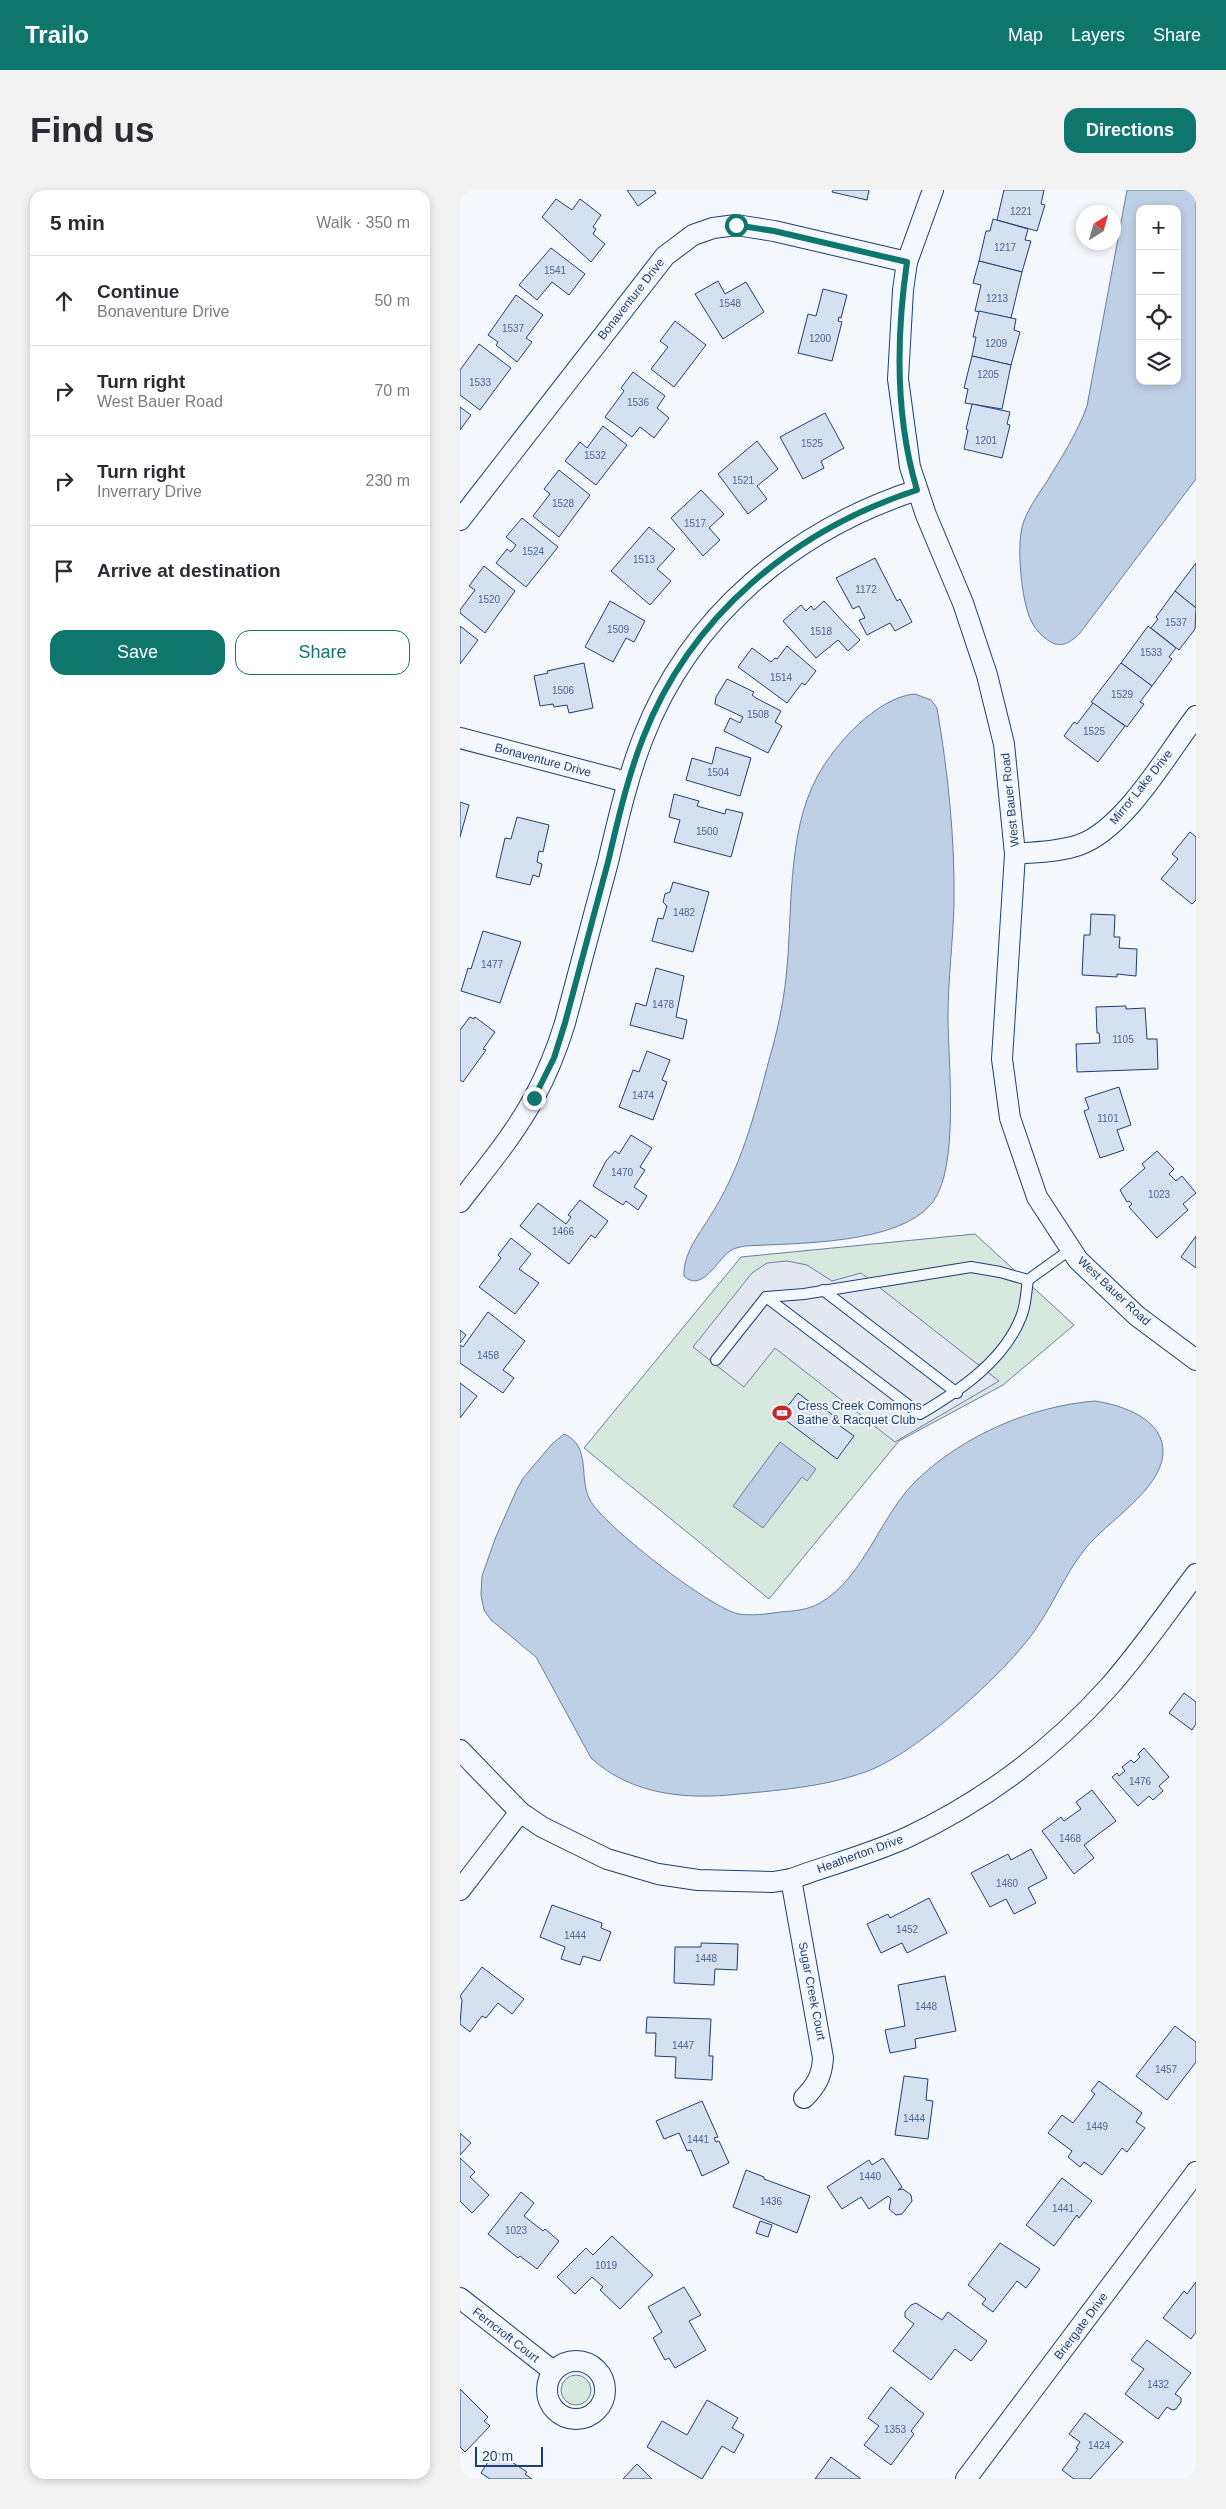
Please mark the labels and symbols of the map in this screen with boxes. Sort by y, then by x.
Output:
north arrow [1076,205,1121,250]
house number: 1221 [1010,206,1033,217]
route start [725,214,748,237]
house number: 1217 [994,242,1017,253]
street label: Bonaventure Drive [595,255,667,342]
house number: 1541 [544,265,567,276]
house number: 1213 [986,293,1009,304]
house number: 1548 [719,298,742,309]
house number: 1537 [502,323,525,334]
house number: 1200 [809,333,832,344]
house number: 1209 [985,338,1008,349]
house number: 1205 [977,369,1000,380]
house number: 1533 [469,377,492,388]
house number: 1536 [627,397,650,408]
house number: 1201 [975,435,998,446]
house number: 1525 [801,438,824,449]
house number: 1532 [584,450,607,461]
house number: 1521 [732,475,755,486]
house number: 1528 [552,498,575,509]
house number: 1517 [684,518,707,529]
house number: 1524 [522,546,545,557]
house number: 1513 [633,554,656,565]
house number: 1172 [855,584,877,595]
house number: 1520 [478,594,501,605]
house number: 1537 [1165,617,1188,628]
house number: 1509 [607,624,630,635]
house number: 1518 [810,626,833,637]
house number: 1533 [1140,647,1163,658]
house number: 1514 [770,672,793,683]
house number: 1506 [552,685,575,696]
house number: 1529 [1111,689,1134,700]
house number: 1508 [747,709,770,720]
house number: 1525 [1083,726,1106,737]
street label: Bonaventure Drive [493,740,593,780]
street label: Mirror Lake Drive [1107,747,1176,827]
street label: West Bauer Road [998,752,1022,848]
house number: 1504 [707,767,730,778]
house number: 1500 [696,826,719,837]
house number: 1482 [673,907,696,918]
house number: 1477 [481,959,504,970]
house number: 1478 [652,999,675,1010]
house number: 1105 [1112,1034,1134,1045]
route end [523,1087,546,1110]
house number: 1474 [632,1090,655,1101]
house number: 1101 [1097,1113,1119,1124]
house number: 1470 [611,1167,634,1178]
house number: 1023 [1148,1189,1171,1200]
house number: 1466 [552,1226,575,1237]
street label: West Bauer Road [1075,1254,1153,1328]
house number: 1458 [477,1350,500,1361]
place label: Cress Creek Commons Bathe & Racquet Club [797,1399,922,1427]
sports icon: Cress Creek Commons Bathe & Racquet Club [771,1402,793,1424]
house number: 1476 [1129,1776,1152,1787]
street label: Heatherton Drive [815,1832,905,1876]
house number: 1468 [1059,1833,1082,1844]
house number: 1460 [996,1878,1019,1889]
house number: 1452 [896,1924,919,1935]
house number: 1444 [564,1930,587,1941]
street label: Sugar Creek Court [796,1941,829,2042]
house number: 1448 [695,1953,718,1964]
house number: 1448 [915,2001,938,2012]
house number: 1447 [672,2040,695,2051]
house number: 1457 [1155,2064,1178,2075]
house number: 1444 [903,2113,926,2124]
house number: 1449 [1086,2121,1109,2132]
house number: 1441 [687,2134,710,2145]
house number: 1440 [859,2171,882,2182]
house number: 1436 [760,2196,783,2207]
house number: 1441 [1052,2203,1075,2214]
house number: 1023 [505,2225,528,2236]
house number: 1019 [595,2260,618,2271]
street label: Briergate Drive [1051,2290,1111,2362]
street label: Ferncroft Court [470,2305,543,2366]
house number: 1432 [1147,2379,1170,2390]
house number: 1353 [884,2424,907,2435]
house number: 1424 [1088,2440,1111,2451]
scale bar [475,2444,542,2467]

